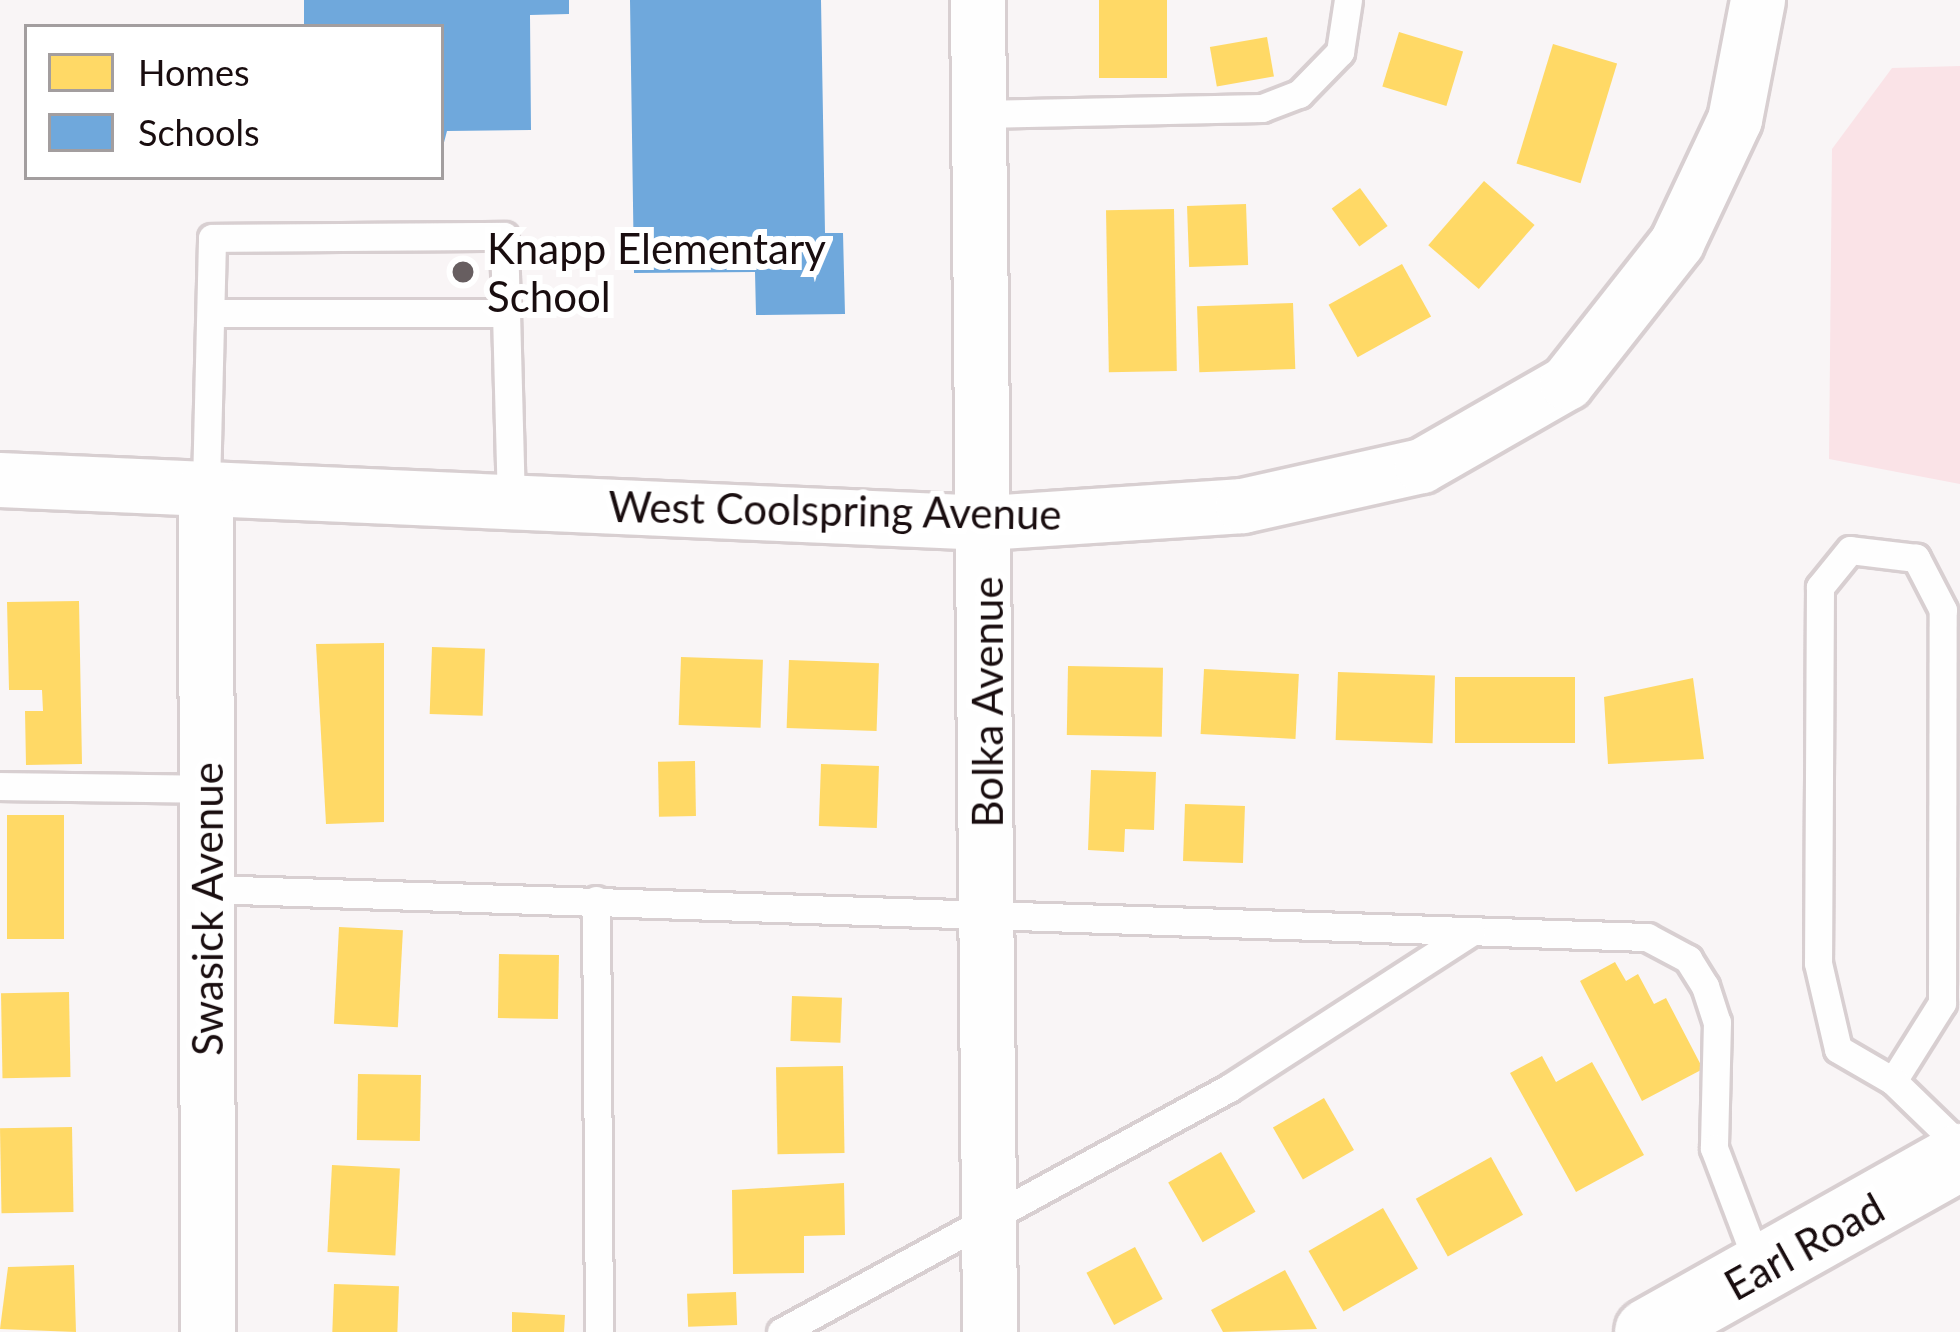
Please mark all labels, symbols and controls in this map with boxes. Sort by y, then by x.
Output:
legend [24,24,444,180]
text: Homes [138,50,250,94]
text: Schools [138,110,260,154]
place label: Knapp Elementary School [487,223,826,322]
marker: Knapp Elementary School [450,259,476,285]
street label: West Coolspring Avenue [607,481,1063,539]
street label: Bolka Avenue [962,576,1012,828]
street label: Swasick Avenue [182,761,232,1057]
street label: Earl Road [1716,1182,1892,1310]

